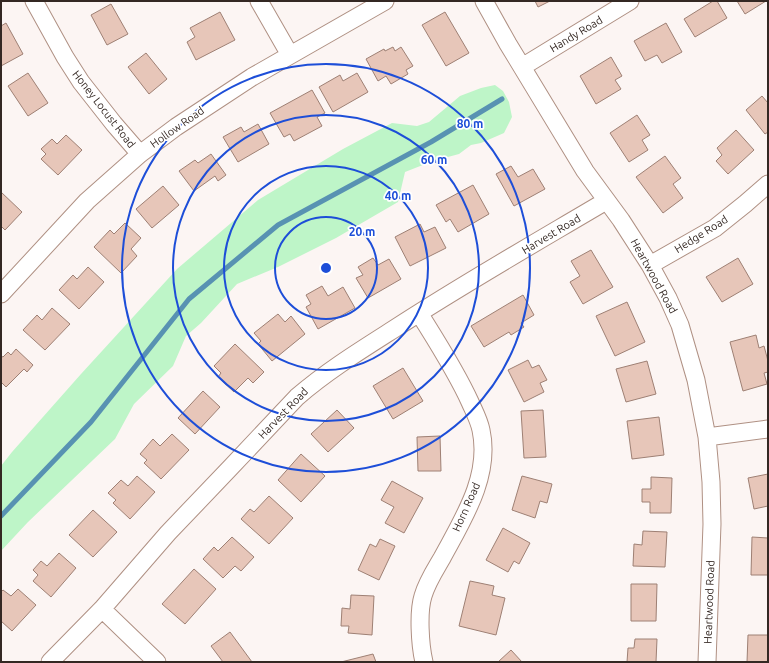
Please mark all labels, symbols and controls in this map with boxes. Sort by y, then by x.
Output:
street label: Handy Road [548,14,604,54]
street label: Honey Locust Road [70,68,138,150]
street label: Hollow Road [148,104,206,150]
text: 80 m [457,117,483,130]
text: 60 m [421,153,447,166]
text: 40 m [385,189,411,202]
street label: Harvest Road [520,212,582,256]
street label: Hedge Road [672,213,730,255]
text: 20 m [349,225,375,238]
street label: Heartwood Road [628,237,680,315]
centre of rings [319,261,333,275]
street label: Harvest Road [256,385,310,441]
street label: Horn Road [450,481,482,533]
street label: Heartwood Road [702,560,716,644]

